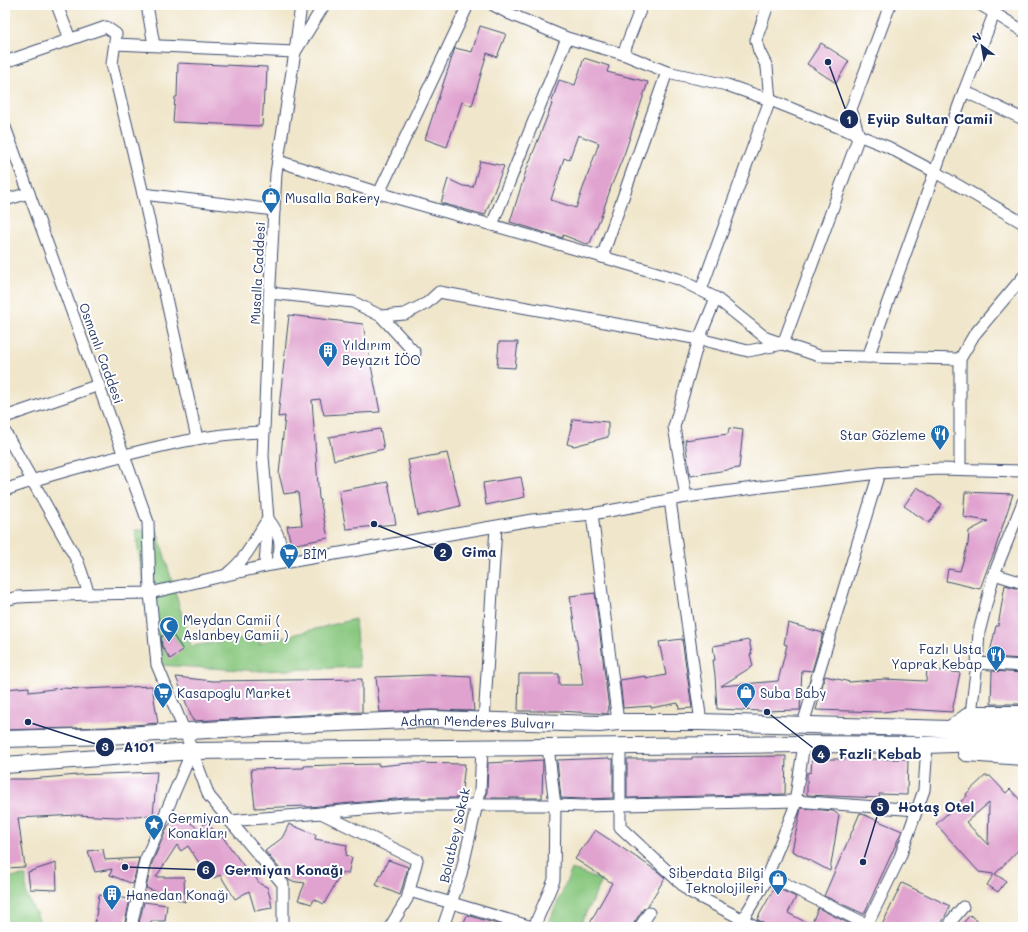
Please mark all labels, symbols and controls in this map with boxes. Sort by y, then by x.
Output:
north arrow [962,26,1002,66]
text: N [969,28,984,46]
callout: Eyüp Sultan Camii [839,106,1001,132]
text: Eyüp Sultan Camii [867,109,993,128]
text: 1 [846,111,852,127]
shop icon: Musalla Bakery [260,186,282,214]
place label: Musalla Bakery [285,189,380,206]
street label: Musalla Caddesi [246,221,268,325]
street label: Osmanlı Caddesi [76,300,128,406]
place label: Yıldırım Beyazıt İÖO [342,336,420,368]
building icon: Yıldırım Beyazıt İÖO [317,340,339,368]
restaurant icon: Star Gözleme [929,423,951,451]
place label: Star Gözleme [840,426,926,443]
callout: Gima [433,539,504,565]
supermarket icon: BİM [278,542,300,570]
text: Gima [461,542,497,561]
text: 2 [440,544,447,560]
place label: BİM [303,545,327,562]
place label: Meydan Camii ( Aslanbey Camii ) [183,611,288,643]
mosque icon: Meydan Camii ( Aslanbey Camii ) [158,615,180,643]
place label: Fazlı Usta Yaprak Kebap [891,640,982,672]
restaurant icon: Fazlı Usta Yaprak Kebap [985,644,1007,672]
supermarket icon: Kasapoglu Market [152,681,174,709]
shop icon: Suba Baby [735,681,757,709]
place label: Kasapoglu Market [177,684,291,701]
place label: Suba Baby [760,684,826,701]
street label: Adnan Menderes Bulvarı [400,710,555,731]
callout: A101 [95,734,162,760]
text: A101 [123,737,155,756]
text: 3 [101,738,109,754]
callout: Fazli Kebab [811,741,930,767]
text: Fazli Kebab [839,744,922,763]
text: 4 [817,746,825,762]
street label: Bolatbey Sokak [435,786,473,884]
callout: Hotaş Otel [870,794,982,820]
text: Hotaş Otel [898,797,974,817]
text: 5 [876,798,884,814]
place label: Germiyan Konakları [168,809,229,841]
place icon: Germiyan Konakları [143,813,165,841]
callout: Germiyan Konağı [196,857,351,883]
text: Germiyan Konağı [224,860,344,879]
text: 6 [202,861,210,877]
place label: Siberdata Bilgi Teknolojileri [669,864,764,896]
shop icon: Siberdata Bilgi Teknolojileri [767,868,789,896]
building icon: Hanedan Konağı [101,883,123,911]
place label: Hanedan Konağı [126,886,229,903]

